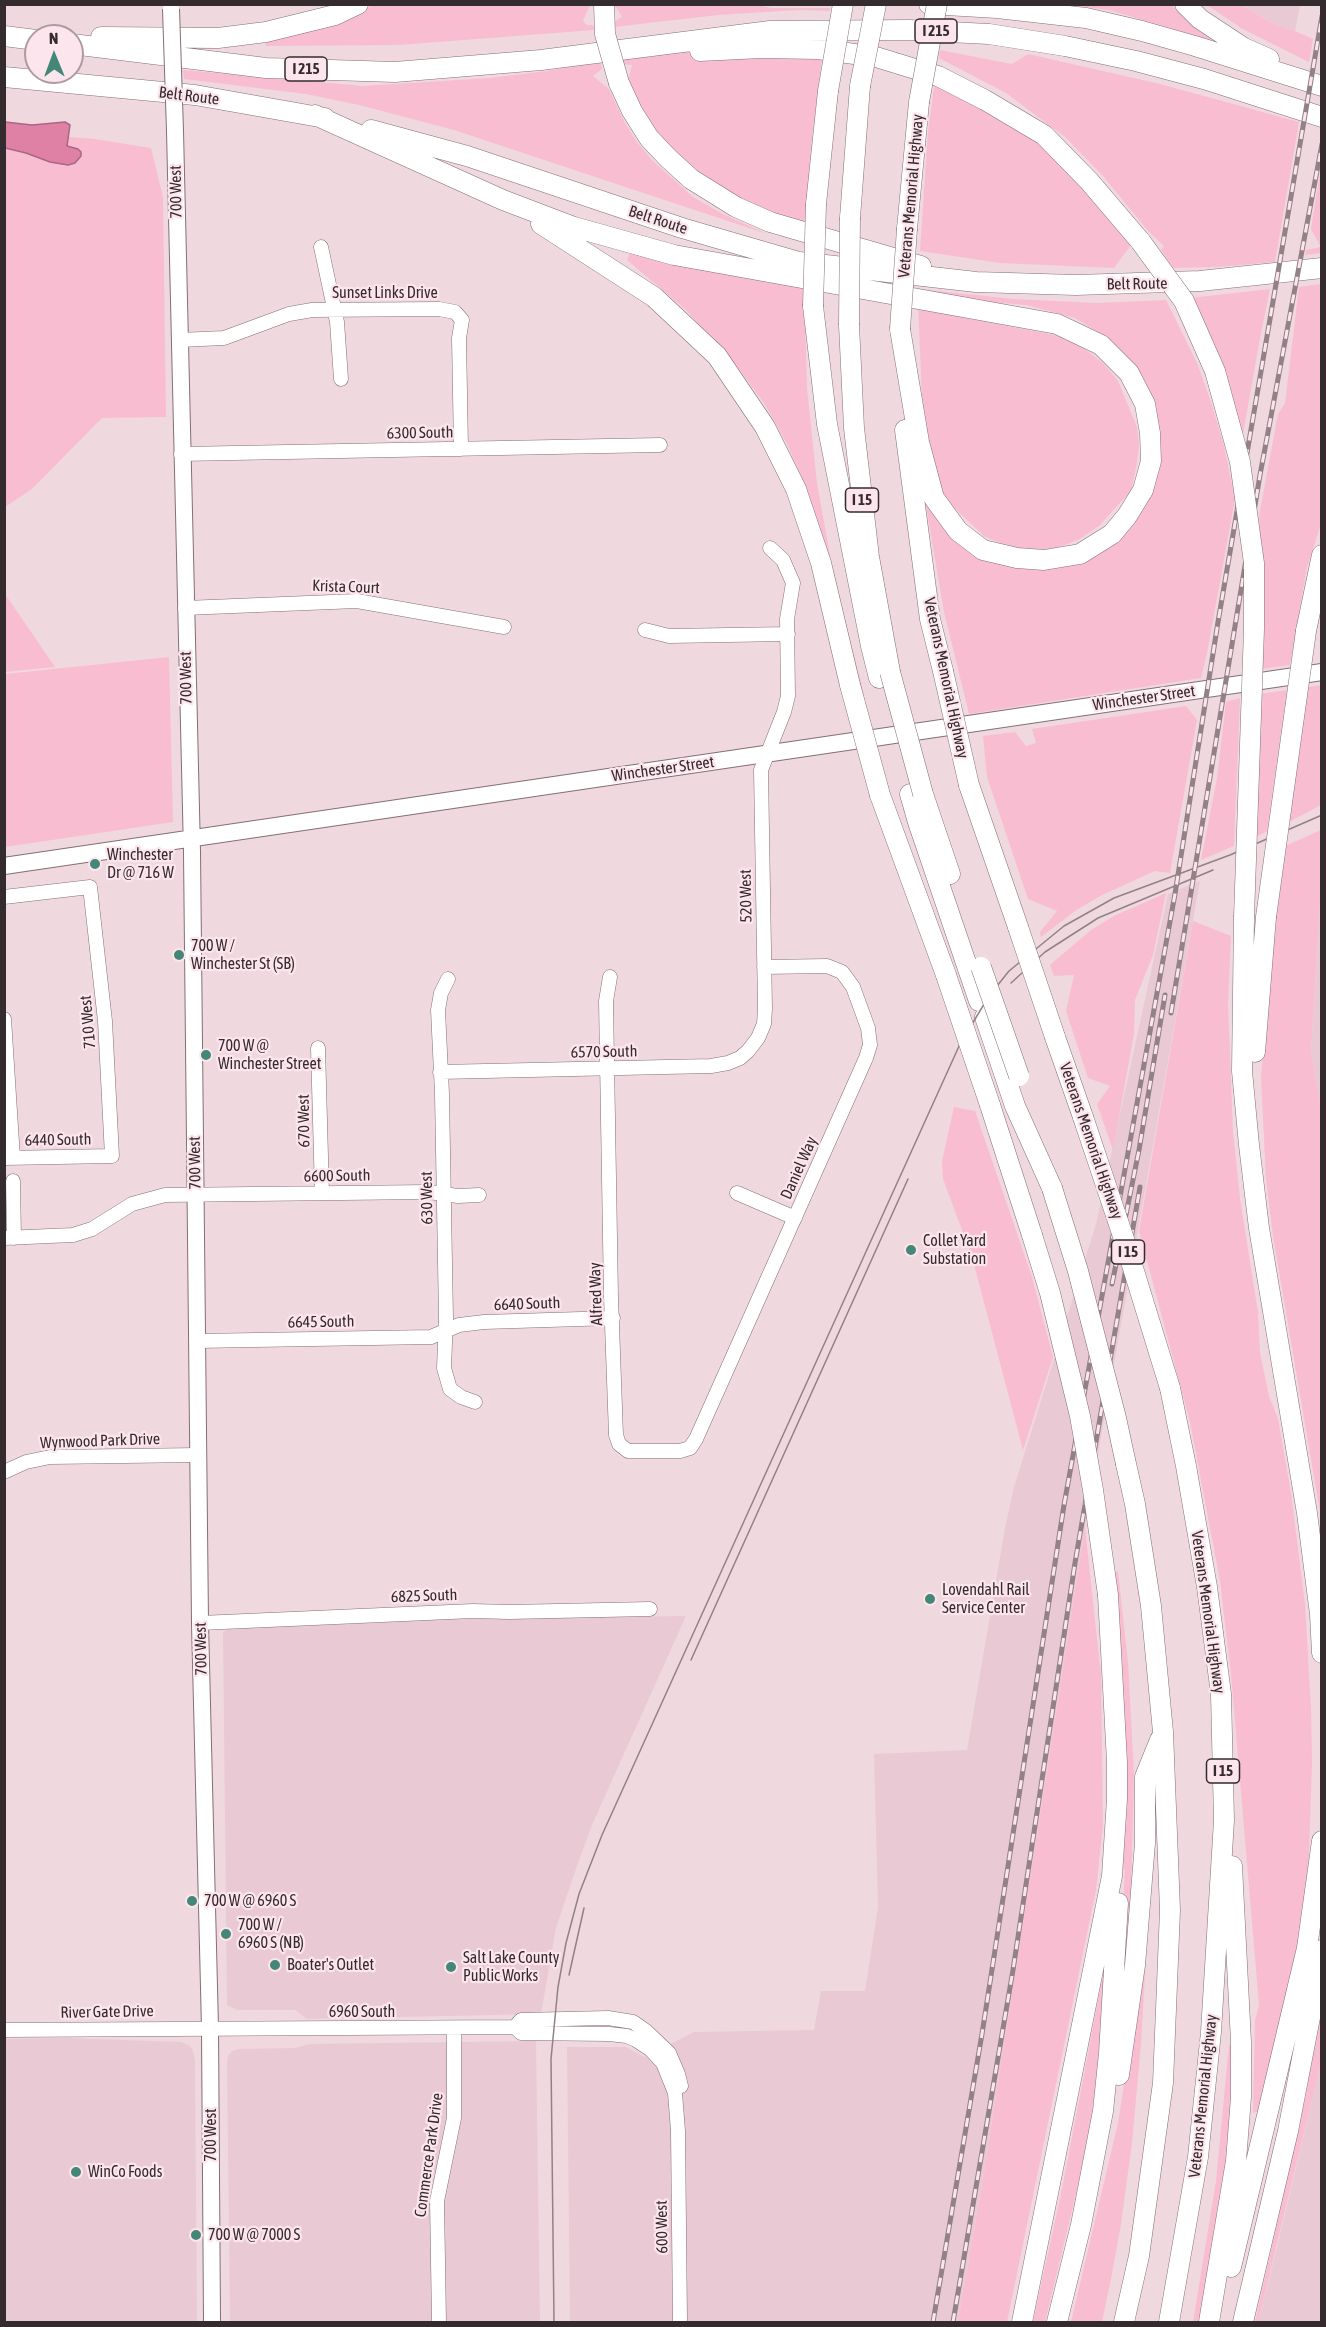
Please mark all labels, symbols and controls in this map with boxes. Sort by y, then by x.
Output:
road number: I 215 [915,19,957,43]
north arrow [24,24,84,84]
text: N [49,29,59,47]
road number: I 215 [285,57,327,81]
street label: Belt Route [158,83,220,109]
street label: Veterans Memorial Highway [894,113,928,279]
street label: 700 West [166,165,186,219]
street label: Belt Route [626,201,690,239]
street label: Belt Route [1106,274,1168,294]
street label: Sunset Links Drive [332,283,438,303]
street label: 6300 South [387,423,453,443]
road number: I 15 [846,488,878,512]
street label: Krista Court [312,576,380,598]
street label: Veterans Memorial Highway [920,596,972,760]
street label: 700 West [176,651,196,705]
street label: Winchester Street [1091,681,1197,715]
street label: Winchester Street [610,752,716,786]
place label: Winchester Dr @ 716 W [107,845,174,883]
marker: Winchester Dr @ 716 W [88,857,102,871]
street label: 520 West [736,869,756,923]
place label: 700 W / Winchester St (SB) [191,936,295,974]
marker: 700 W / Winchester St (SB) [172,948,186,962]
street label: 710 West [76,995,100,1049]
place label: 700 W @ Winchester Street [218,1036,321,1074]
street label: 6570 South [571,1042,637,1062]
marker: 700 W @ Winchester Street [199,1048,213,1062]
street label: Veterans Memorial Highway [1055,1060,1127,1222]
street label: 670 West [294,1094,314,1148]
street label: 6440 South [25,1130,91,1150]
street label: Daniel Way [777,1134,821,1202]
street label: 700 West [185,1136,205,1190]
street label: 6600 South [304,1166,370,1186]
street label: 630 West [417,1171,437,1225]
place label: Collet Yard Substation [923,1231,986,1269]
road number: I 15 [1112,1240,1144,1264]
marker: Collet Yard Substation [904,1243,918,1257]
street label: Alfred Way [585,1262,607,1326]
street label: 6640 South [493,1293,561,1315]
street label: 6645 South [288,1312,354,1332]
street label: Wynwood Park Drive [40,1429,160,1453]
street label: Veterans Memorial Highway [1187,1529,1229,1695]
place label: Lovendahl Rail Service Center [942,1580,1030,1618]
street label: 6825 South [390,1585,458,1607]
marker: Lovendahl Rail Service Center [923,1592,937,1606]
street label: 700 West [191,1622,211,1676]
road number: I 15 [1206,1759,1240,1783]
place label: 700 W @ 6960 S [204,1891,296,1911]
marker: 700 W @ 6960 S [185,1894,199,1908]
place label: 700 W / 6960 S (NB) [238,1915,304,1953]
marker: 700 W / 6960 S (NB) [219,1927,233,1941]
place label: Salt Lake County Public Works [463,1948,559,1986]
place label: Boater's Outlet [287,1955,374,1975]
marker: Boater's Outlet [268,1958,282,1972]
marker: Salt Lake County Public Works [444,1960,458,1974]
street label: River Gate Drive [60,2002,154,2022]
street label: 6960 South [329,2002,395,2022]
street label: Veterans Memorial Highway [1185,2013,1221,2179]
street label: Commerce Park Drive [411,2092,447,2218]
street label: 700 West [201,2108,221,2162]
place label: WinCo Foods [88,2162,162,2182]
marker: WinCo Foods [69,2165,83,2179]
street label: 600 West [652,2200,672,2254]
place label: 700 W @ 7000 S [208,2225,300,2245]
marker: 700 W @ 7000 S [189,2228,203,2242]

